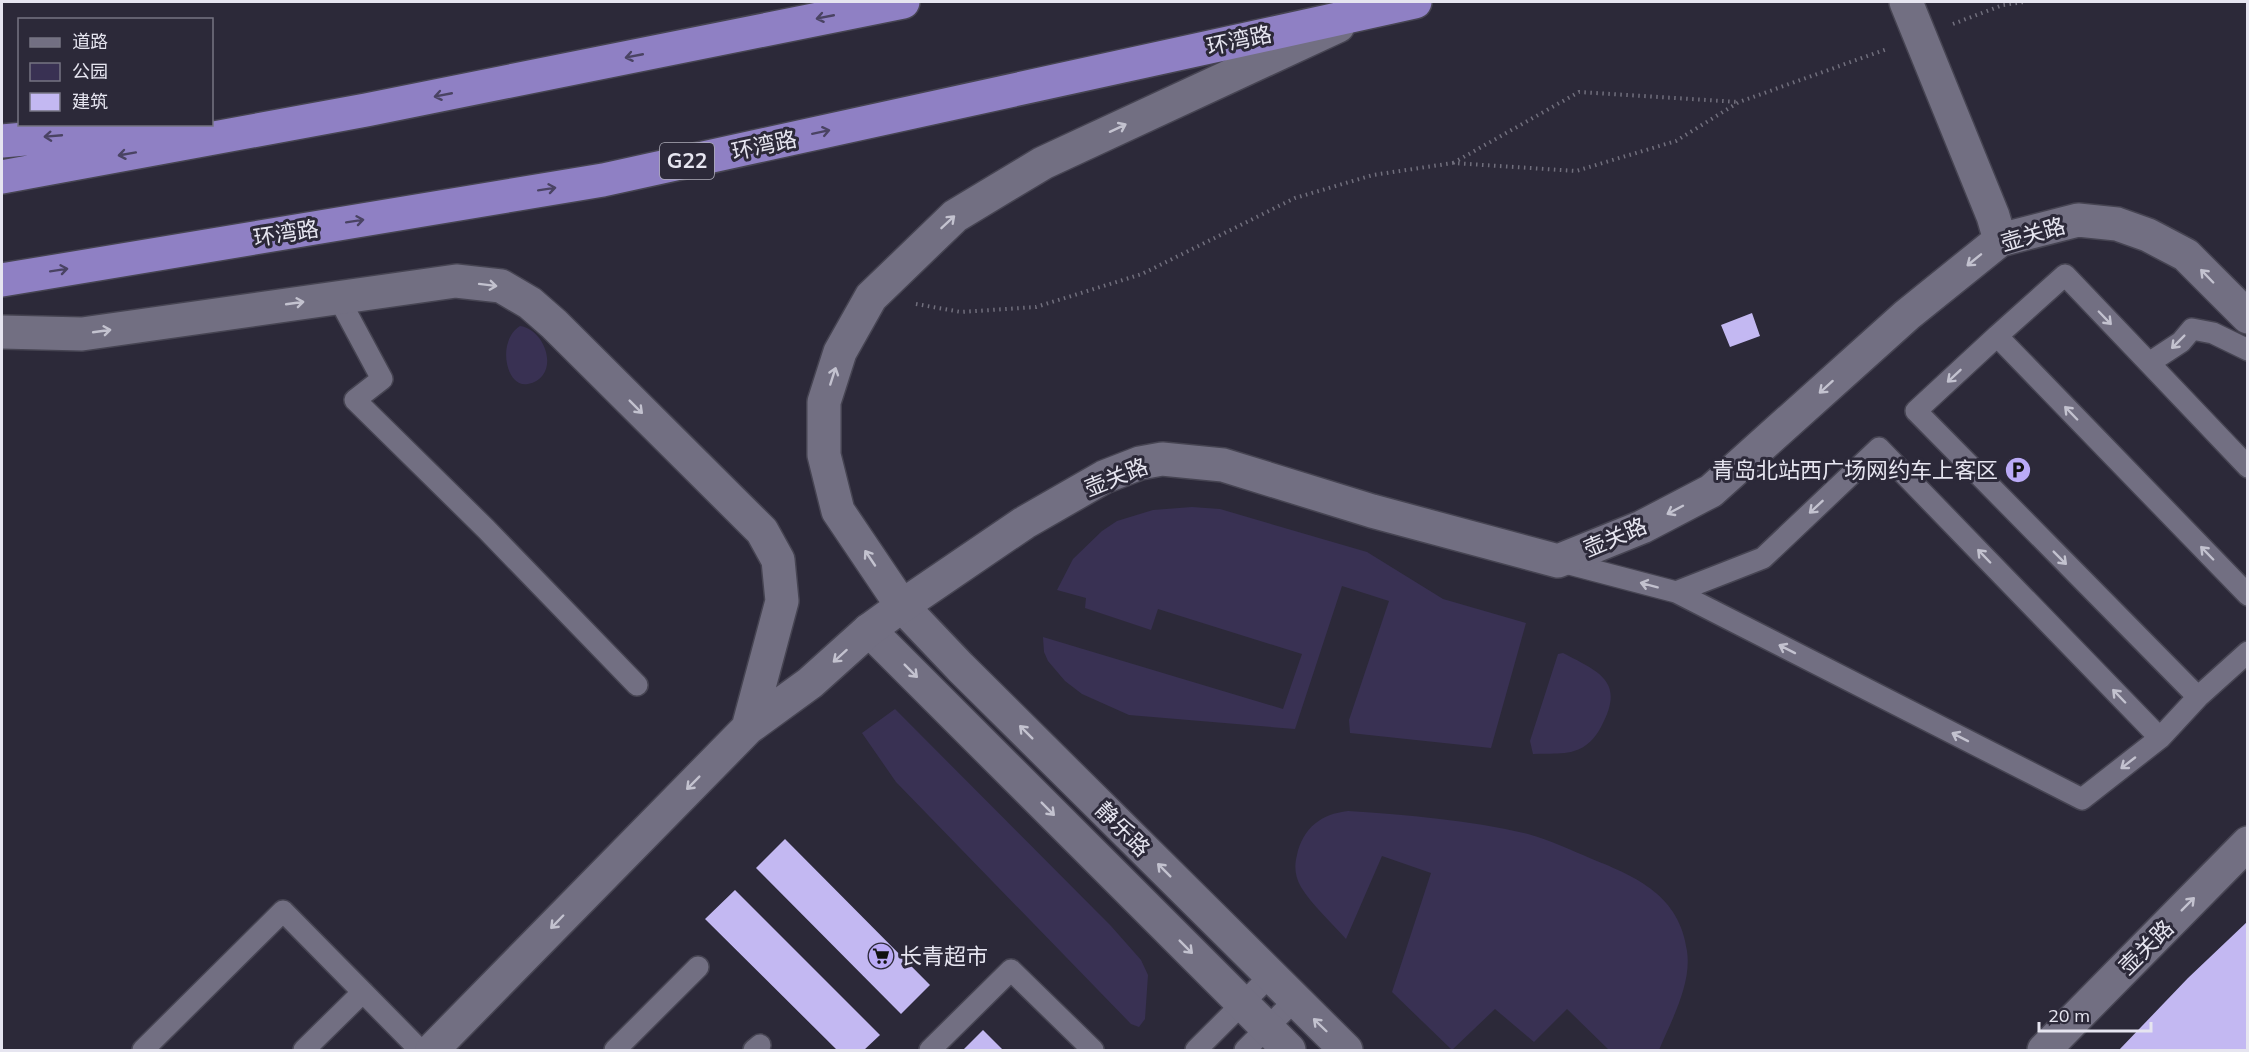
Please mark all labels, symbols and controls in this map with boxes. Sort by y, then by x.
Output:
one-way arrow [816,12,835,23]
legend [18,18,213,126]
street label: 环湾路 [1204,19,1274,61]
text: 道路 [72,30,108,53]
one-way arrow [624,51,644,62]
text: 公园 [72,60,108,83]
text: 建筑 [72,90,108,113]
one-way arrow [433,90,453,101]
one-way arrow [1108,122,1126,133]
street label: 环湾路 [729,124,799,166]
one-way arrow [810,126,830,137]
one-way arrow [44,131,64,142]
road number: G22 [660,143,714,179]
one-way arrow [118,149,137,160]
one-way arrow [537,183,557,194]
street label: 壶关路 [1997,211,2069,257]
street label: 环湾路 [251,214,321,252]
one-way arrow [345,215,364,226]
one-way arrow [940,215,955,230]
one-way arrow [1966,254,1982,267]
one-way arrow [49,265,69,276]
one-way arrow [2199,268,2214,283]
one-way arrow [477,279,497,290]
one-way arrow [284,298,304,309]
one-way arrow [2098,310,2113,325]
one-way arrow [91,326,111,337]
one-way arrow [2171,335,2186,350]
one-way arrow [828,367,839,386]
one-way arrow [1947,368,1962,382]
one-way arrow [1819,380,1834,394]
one-way arrow [629,399,644,414]
one-way arrow [2065,406,2079,421]
street label: 壶关路 [1080,452,1152,502]
parking icon: 青岛北站西广场网约车上客区 [2003,455,2033,485]
place label: 青岛北站西广场网约车上客区 [1712,456,1998,484]
one-way arrow [1809,500,1824,514]
one-way arrow [1667,505,1685,516]
street label: 壶关路 [1579,511,1651,563]
one-way arrow [2200,546,2214,561]
one-way arrow [1976,548,1991,563]
one-way arrow [863,549,876,566]
one-way arrow [2053,550,2068,565]
one-way arrow [1639,579,1658,590]
one-way arrow [1778,643,1796,654]
one-way arrow [833,649,848,663]
one-way arrow [903,664,918,679]
one-way arrow [2112,688,2127,703]
one-way arrow [1018,725,1033,739]
one-way arrow [1952,731,1970,743]
one-way arrow [2120,757,2136,770]
one-way arrow [686,776,701,791]
street label: 静乐路 [1090,796,1156,862]
one-way arrow [1041,802,1056,817]
one-way arrow [1156,862,1171,877]
one-way arrow [2180,896,2195,911]
street label: 壶关路 [2113,914,2179,980]
one-way arrow [549,915,564,930]
one-way arrow [1179,940,1193,955]
supermarket icon: 长青超市 [866,941,896,971]
place label: 长青超市 [900,942,988,970]
scale bar [2039,995,2152,1033]
text: 20 m [2048,1004,2090,1027]
one-way arrow [1313,1018,1328,1033]

